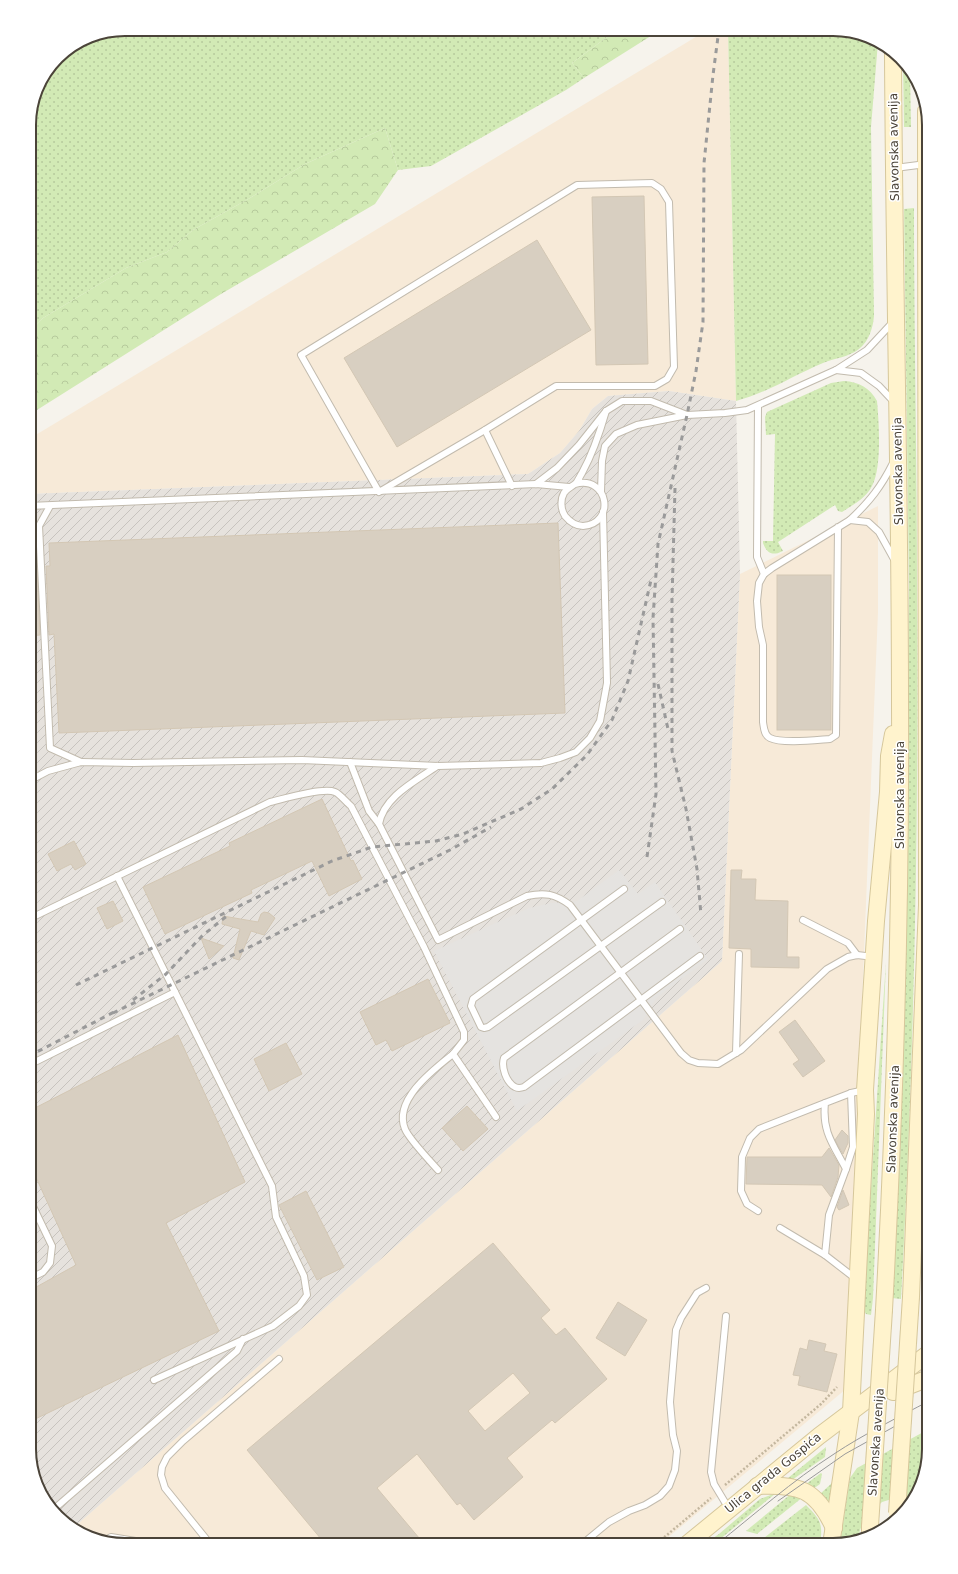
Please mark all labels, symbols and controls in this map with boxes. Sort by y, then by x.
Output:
street label: Slavonska avenija [886,93,902,201]
street label: Slavonska avenija [890,417,906,525]
street label: Slavonska avenija [893,741,907,849]
street label: Slavonska avenija [884,1065,902,1173]
street label: Slavonska avenija [865,1388,887,1496]
street label: Ulica grada Gospića [722,1430,824,1516]

